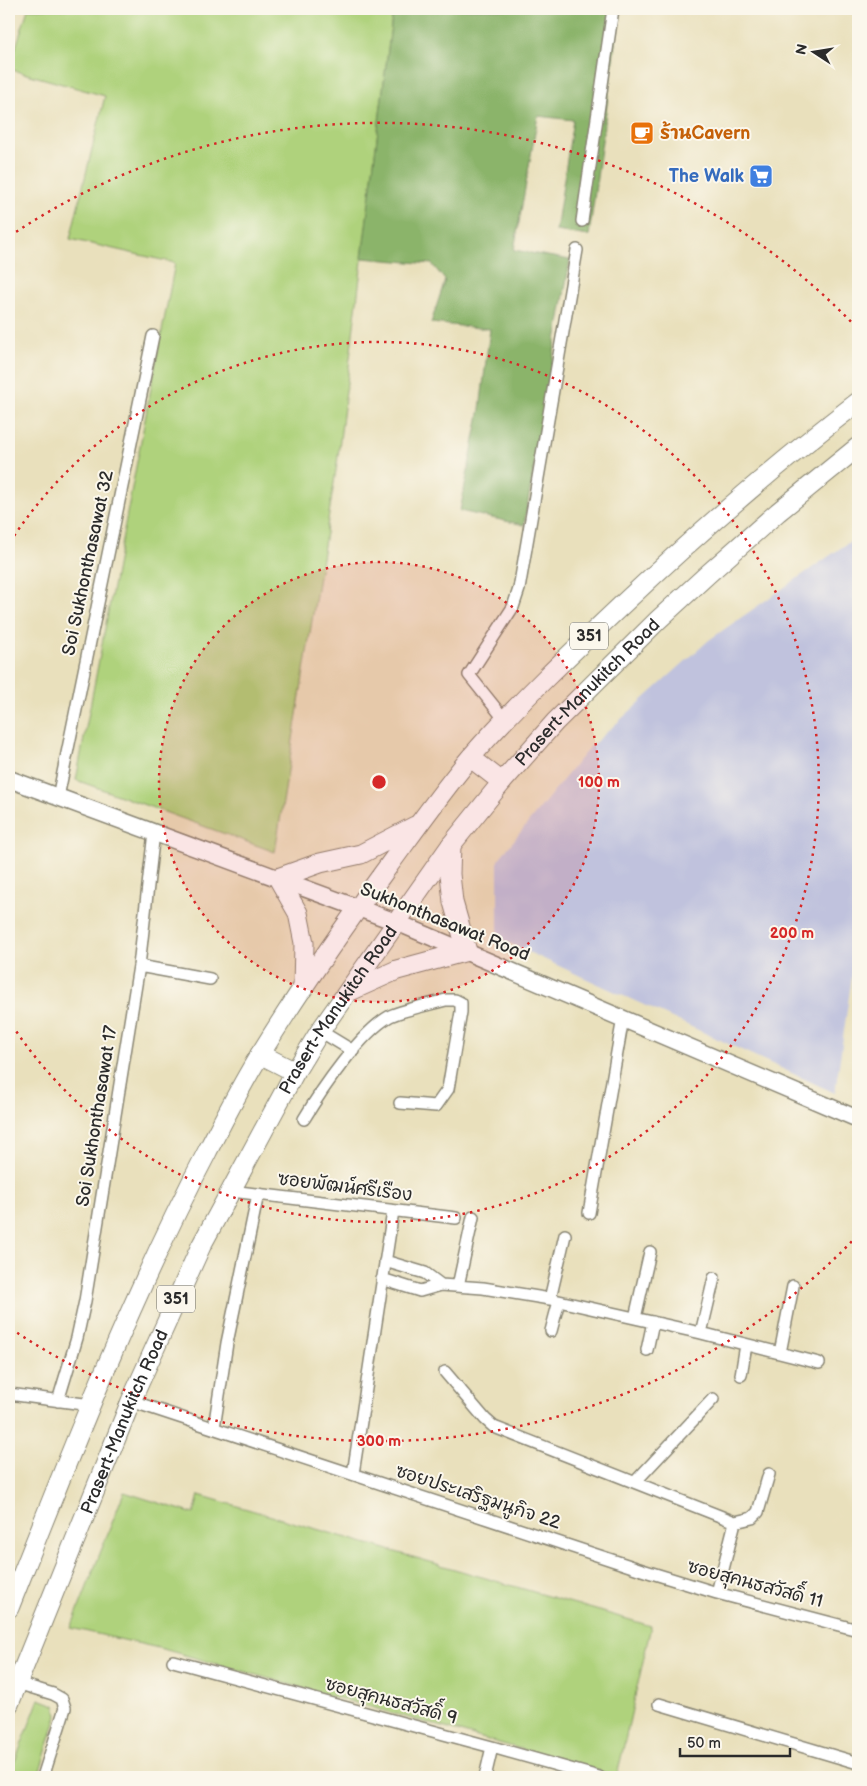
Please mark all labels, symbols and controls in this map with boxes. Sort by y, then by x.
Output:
north arrow [790,28,840,78]
text: N [792,42,811,56]
cafe icon: ร้านCavern [629,120,655,146]
place label: ร้านCavern [660,121,750,144]
supermarket icon: The Walk [748,163,774,189]
place label: The Walk [669,166,745,187]
street label: Soi Sukhonthasawat 32 [58,468,118,658]
street label: Prasert-Manukitch Road [511,614,664,770]
road number: 351 [570,622,608,650]
centre of rings [370,773,388,791]
text: 100 m [578,773,620,792]
street label: Sukhonthasawat Road [357,878,533,966]
street label: Prasert-Manukitch Road [275,922,401,1098]
text: 200 m [770,924,814,943]
street label: Soi Sukhonthasawat 17 [72,1024,122,1208]
street label: ซอยพัฒน์ศรีเรือง [277,1165,414,1206]
road number: 351 [157,1286,195,1312]
street label: Prasert-Manukitch Road [76,1326,172,1517]
text: 300 m [357,1432,401,1451]
street label: ซอยประเสริฐมนูกิจ 22 [392,1459,564,1537]
street label: ซอยสุคนธสวัสดิ์ 11 [684,1549,827,1615]
street label: ซอยสุคนธสวัสดิ์ 9 [322,1666,461,1732]
scale bar [680,1726,790,1758]
text: 50 m [687,1734,721,1753]

